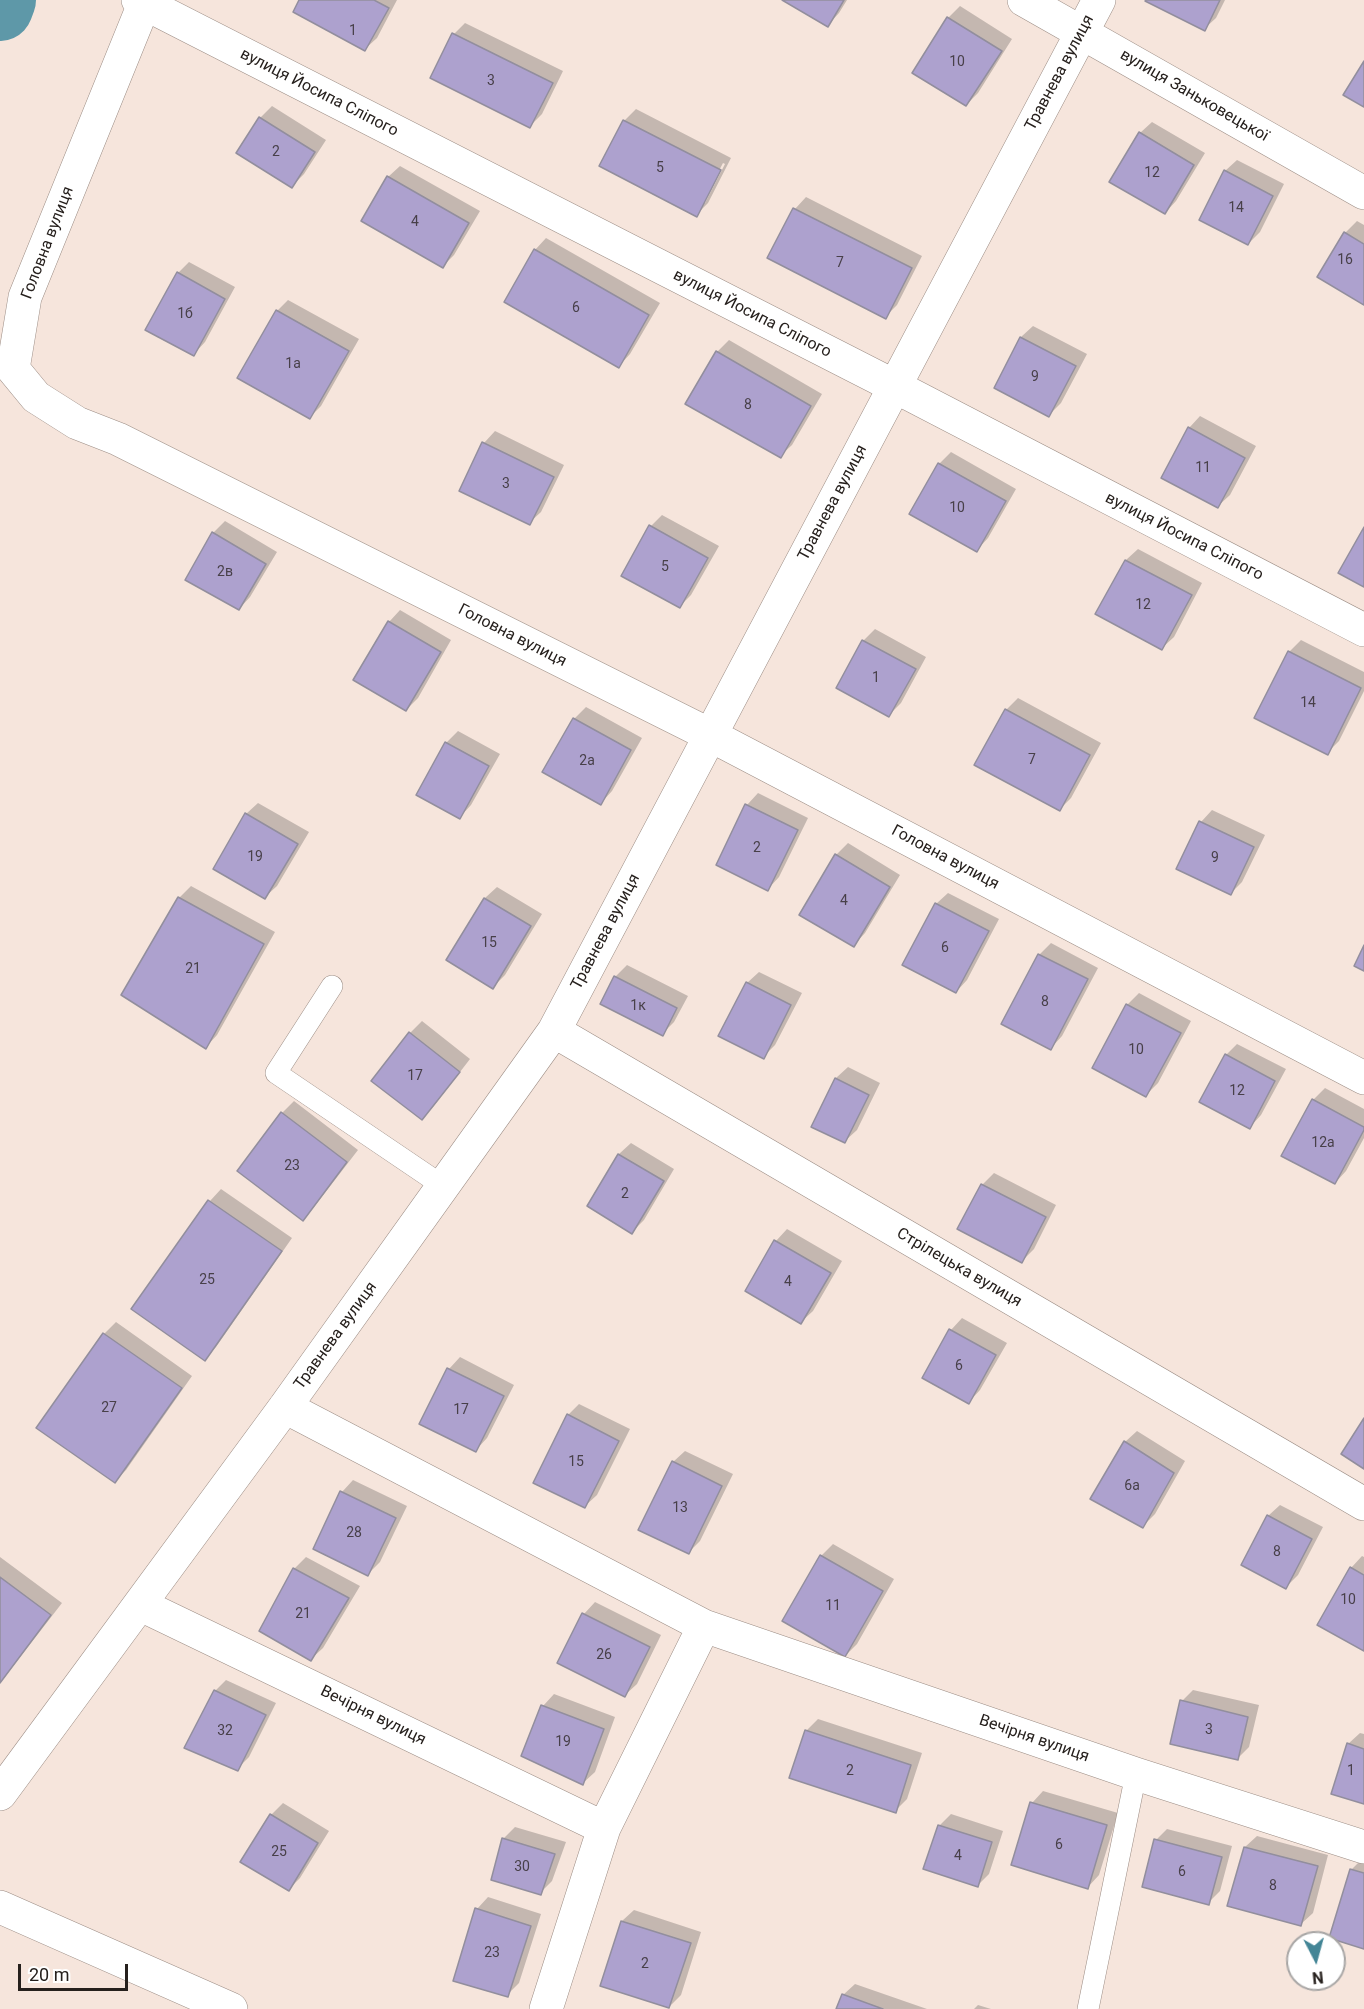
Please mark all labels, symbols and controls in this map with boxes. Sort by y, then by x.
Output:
street label: Травнева вулиця [1021,12,1099,134]
house number: 1 [349,23,357,39]
street label: вулиця Йосипа Сліпого [237,45,401,141]
street label: вулиця Заньковецької [1116,46,1272,146]
house number: 10 [949,54,965,70]
house number: 3 [487,73,495,89]
house number: 2 [272,144,280,160]
house number: 5 [656,160,664,176]
house number: 12 [1144,165,1160,181]
street label: Головна вулиця [18,184,78,302]
house number: 14 [1228,200,1244,216]
house number: 4 [411,214,419,230]
house number: 16 [1337,252,1353,268]
house number: 7 [836,255,844,271]
street label: вулиця Йосипа Сліпого [670,266,834,362]
house number: 6 [572,300,580,316]
house number: 1б [177,306,193,322]
house number: 1а [285,356,301,372]
house number: 9 [1031,369,1039,385]
house number: 8 [744,397,752,413]
street label: Травнева вулиця [794,442,872,564]
house number: 11 [1195,460,1211,476]
house number: 3 [502,476,510,492]
street label: вулиця Йосипа Сліпого [1102,489,1266,585]
house number: 10 [949,500,965,516]
house number: 5 [661,559,669,575]
house number: 2в [217,564,233,580]
house number: 12 [1135,597,1151,613]
street label: Головна вулиця [455,600,569,672]
house number: 1 [872,670,880,686]
house number: 14 [1300,695,1316,711]
house number: 7 [1028,752,1036,768]
house number: 2а [579,753,595,769]
street label: Головна вулиця [888,822,1002,894]
house number: 2 [753,840,761,856]
house number: 19 [247,849,263,865]
house number: 9 [1211,850,1219,866]
street label: Травнева вулиця [567,871,645,993]
house number: 4 [840,893,848,909]
house number: 15 [481,935,497,951]
house number: 6 [941,940,949,956]
house number: 21 [185,961,201,977]
house number: 8 [1041,994,1049,1010]
house number: 1к [630,998,646,1014]
house number: 10 [1128,1042,1144,1058]
house number: 17 [407,1068,423,1084]
house number: 12 [1229,1083,1245,1099]
house number: 12а [1311,1135,1335,1151]
house number: 23 [284,1158,300,1174]
house number: 2 [621,1186,629,1202]
street label: Стрілецька вулиця [893,1224,1025,1312]
house number: 25 [199,1272,215,1288]
house number: 4 [784,1274,792,1290]
street label: Травнева вулиця [291,1278,381,1394]
house number: 6 [955,1358,963,1374]
house number: 27 [101,1400,117,1416]
house number: 17 [453,1402,469,1418]
house number: 15 [568,1454,584,1470]
house number: 6а [1124,1478,1140,1494]
house number: 13 [672,1500,688,1516]
house number: 28 [346,1525,362,1541]
house number: 8 [1273,1544,1281,1560]
house number: 10 [1340,1592,1356,1608]
house number: 11 [825,1598,841,1614]
house number: 21 [295,1606,311,1622]
house number: 26 [596,1647,612,1663]
street label: Вечірня вулиця [317,1682,429,1750]
street label: Вечірня вулиця [976,1711,1092,1767]
house number: 3 [1205,1722,1213,1738]
house number: 32 [217,1723,233,1739]
house number: 19 [555,1734,571,1750]
house number: 2 [846,1763,854,1779]
house number: 1 [1347,1763,1355,1779]
house number: 6 [1055,1837,1063,1853]
house number: 25 [271,1844,287,1860]
house number: 4 [954,1848,962,1864]
house number: 30 [514,1859,530,1875]
house number: 6 [1178,1864,1186,1880]
house number: 8 [1269,1878,1277,1894]
north arrow [1286,1931,1346,1991]
house number: 23 [484,1945,500,1961]
scale bar [21,1952,130,1990]
house number: 2 [641,1956,649,1972]
text: 20 m [29,1964,69,1985]
text: N [1311,1967,1324,1987]

